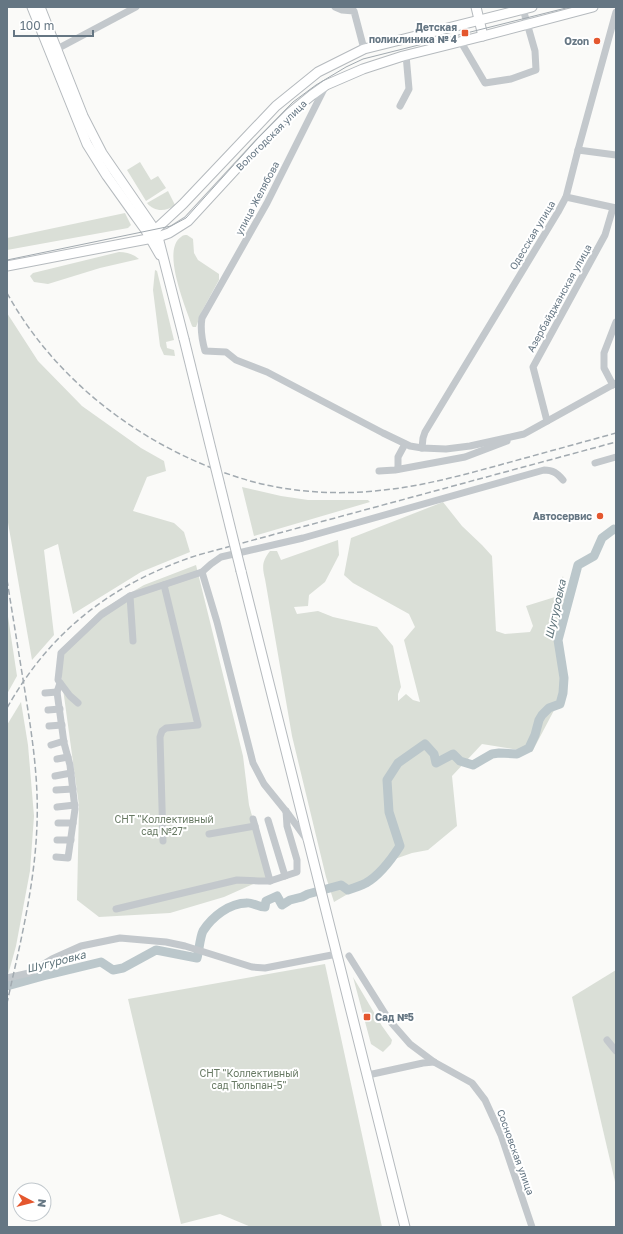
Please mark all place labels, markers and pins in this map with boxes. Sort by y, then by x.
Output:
place label: Детская поликлиника № 4 [369,21,457,45]
marker: Детская поликлиника № 4 [460,28,470,38]
place label: Ozon [564,35,589,47]
marker: Ozon [592,36,602,46]
place label: Автосервис [533,510,592,522]
marker: Автосервис [595,511,605,521]
place label: Сад №5 [375,1011,414,1023]
marker: Сад №5 [362,1012,372,1022]

